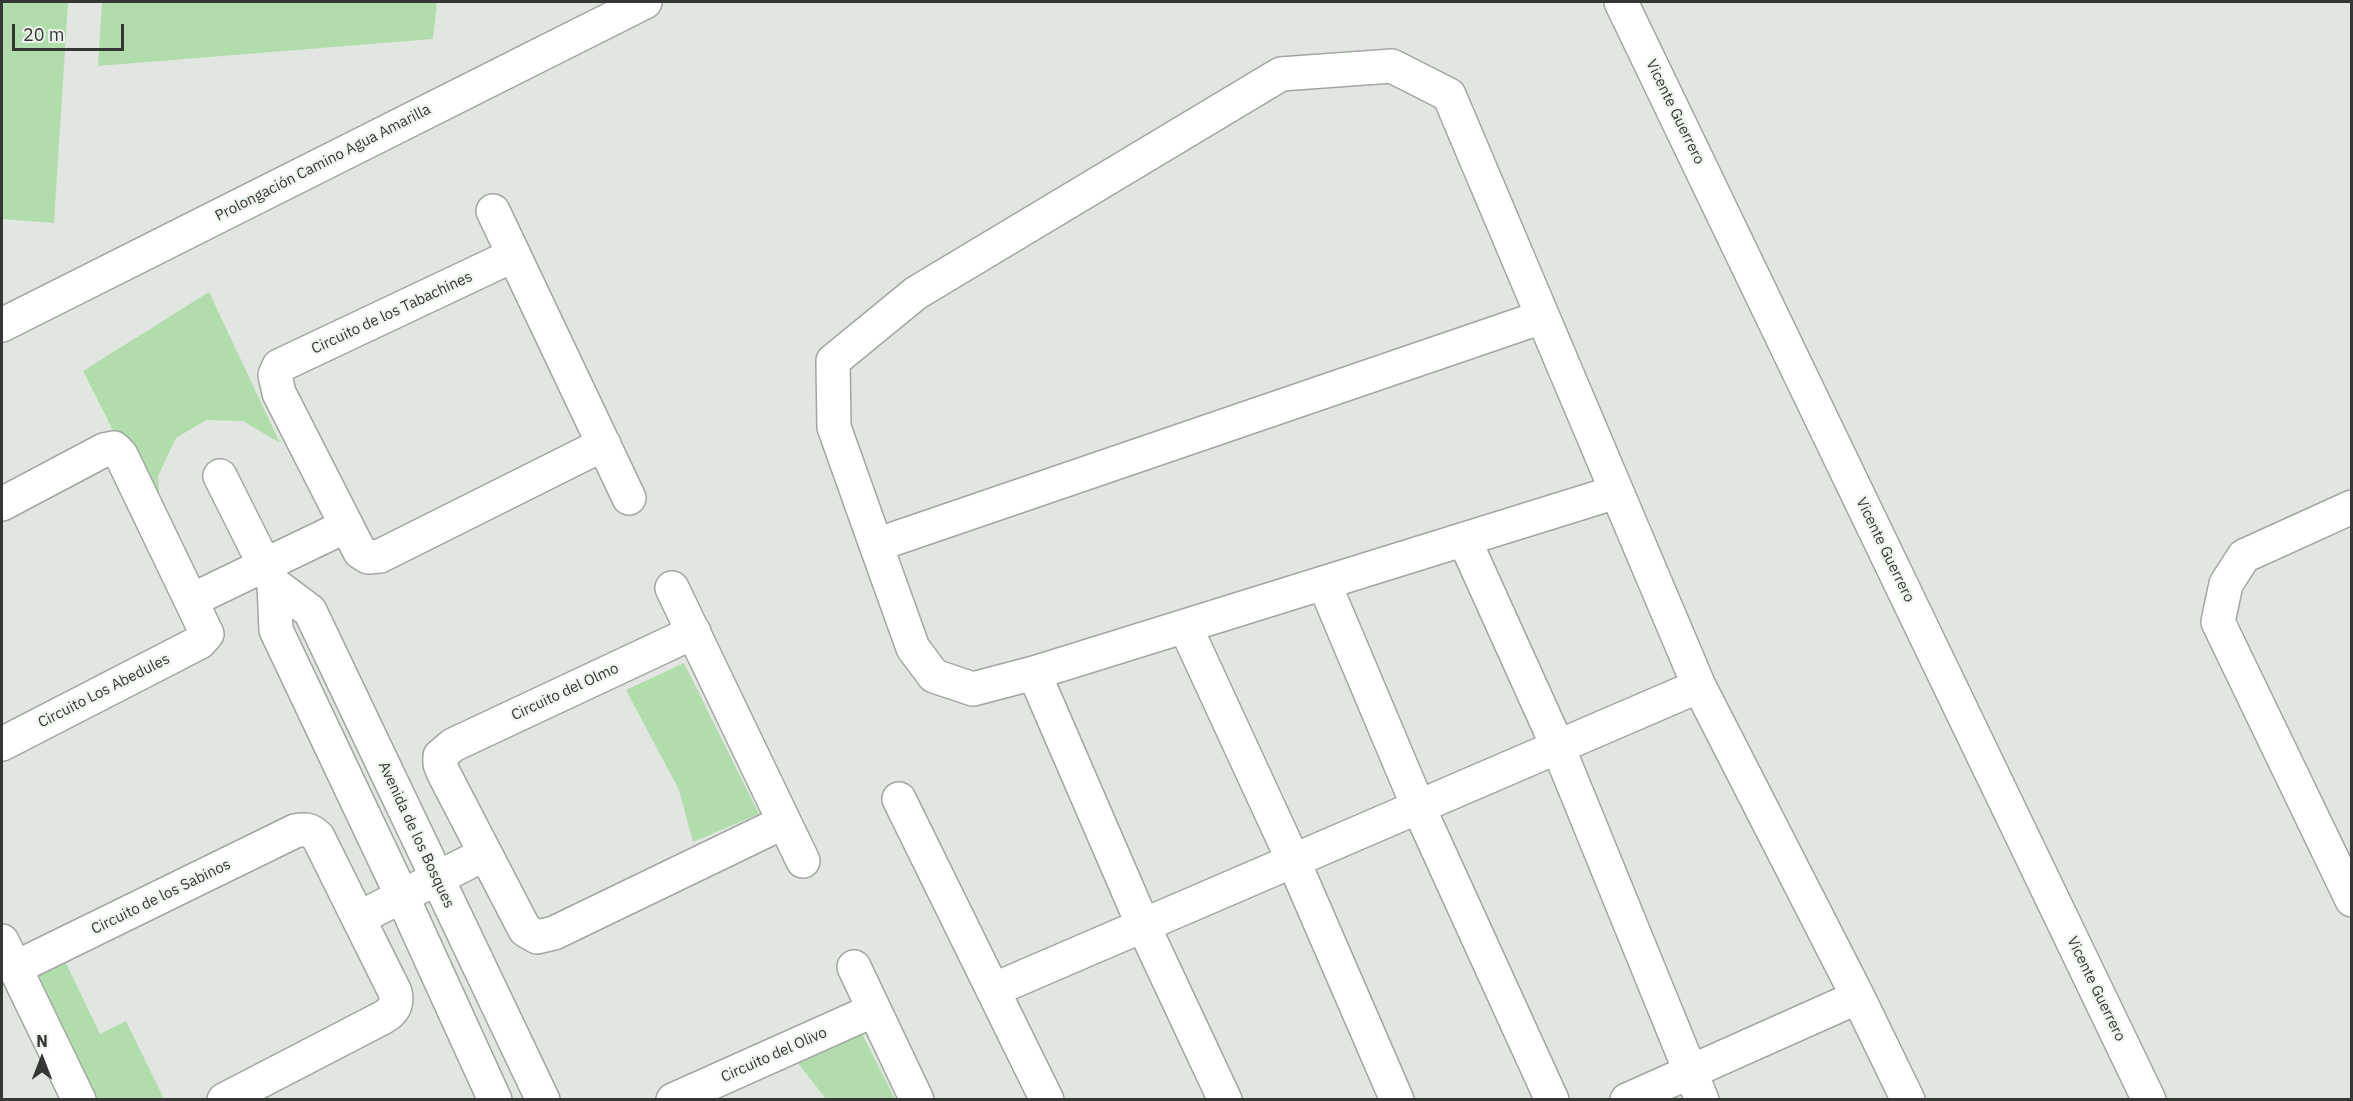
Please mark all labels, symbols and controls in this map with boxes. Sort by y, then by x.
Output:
scale bar [15,12,128,50]
text: 20 m [23,23,65,46]
street label: Vicente Guerrero [1642,57,1708,167]
street label: Prolongación Camino Agua Amarilla [212,101,434,225]
street label: Circuito de los Tabachines [309,268,475,358]
street label: Vicente Guerrero [1852,495,1918,605]
street label: Circuito Los Abedules [35,650,173,732]
street label: Circuito del Olmo [509,659,621,725]
street label: Avenida de los Bosques [374,759,458,911]
street label: Circuito de los Sabinos [88,855,234,939]
street label: Vicente Guerrero [2063,934,2129,1044]
street label: Circuito del Olivo [718,1024,830,1086]
north arrow [12,1029,72,1089]
text: N [36,1031,48,1051]

